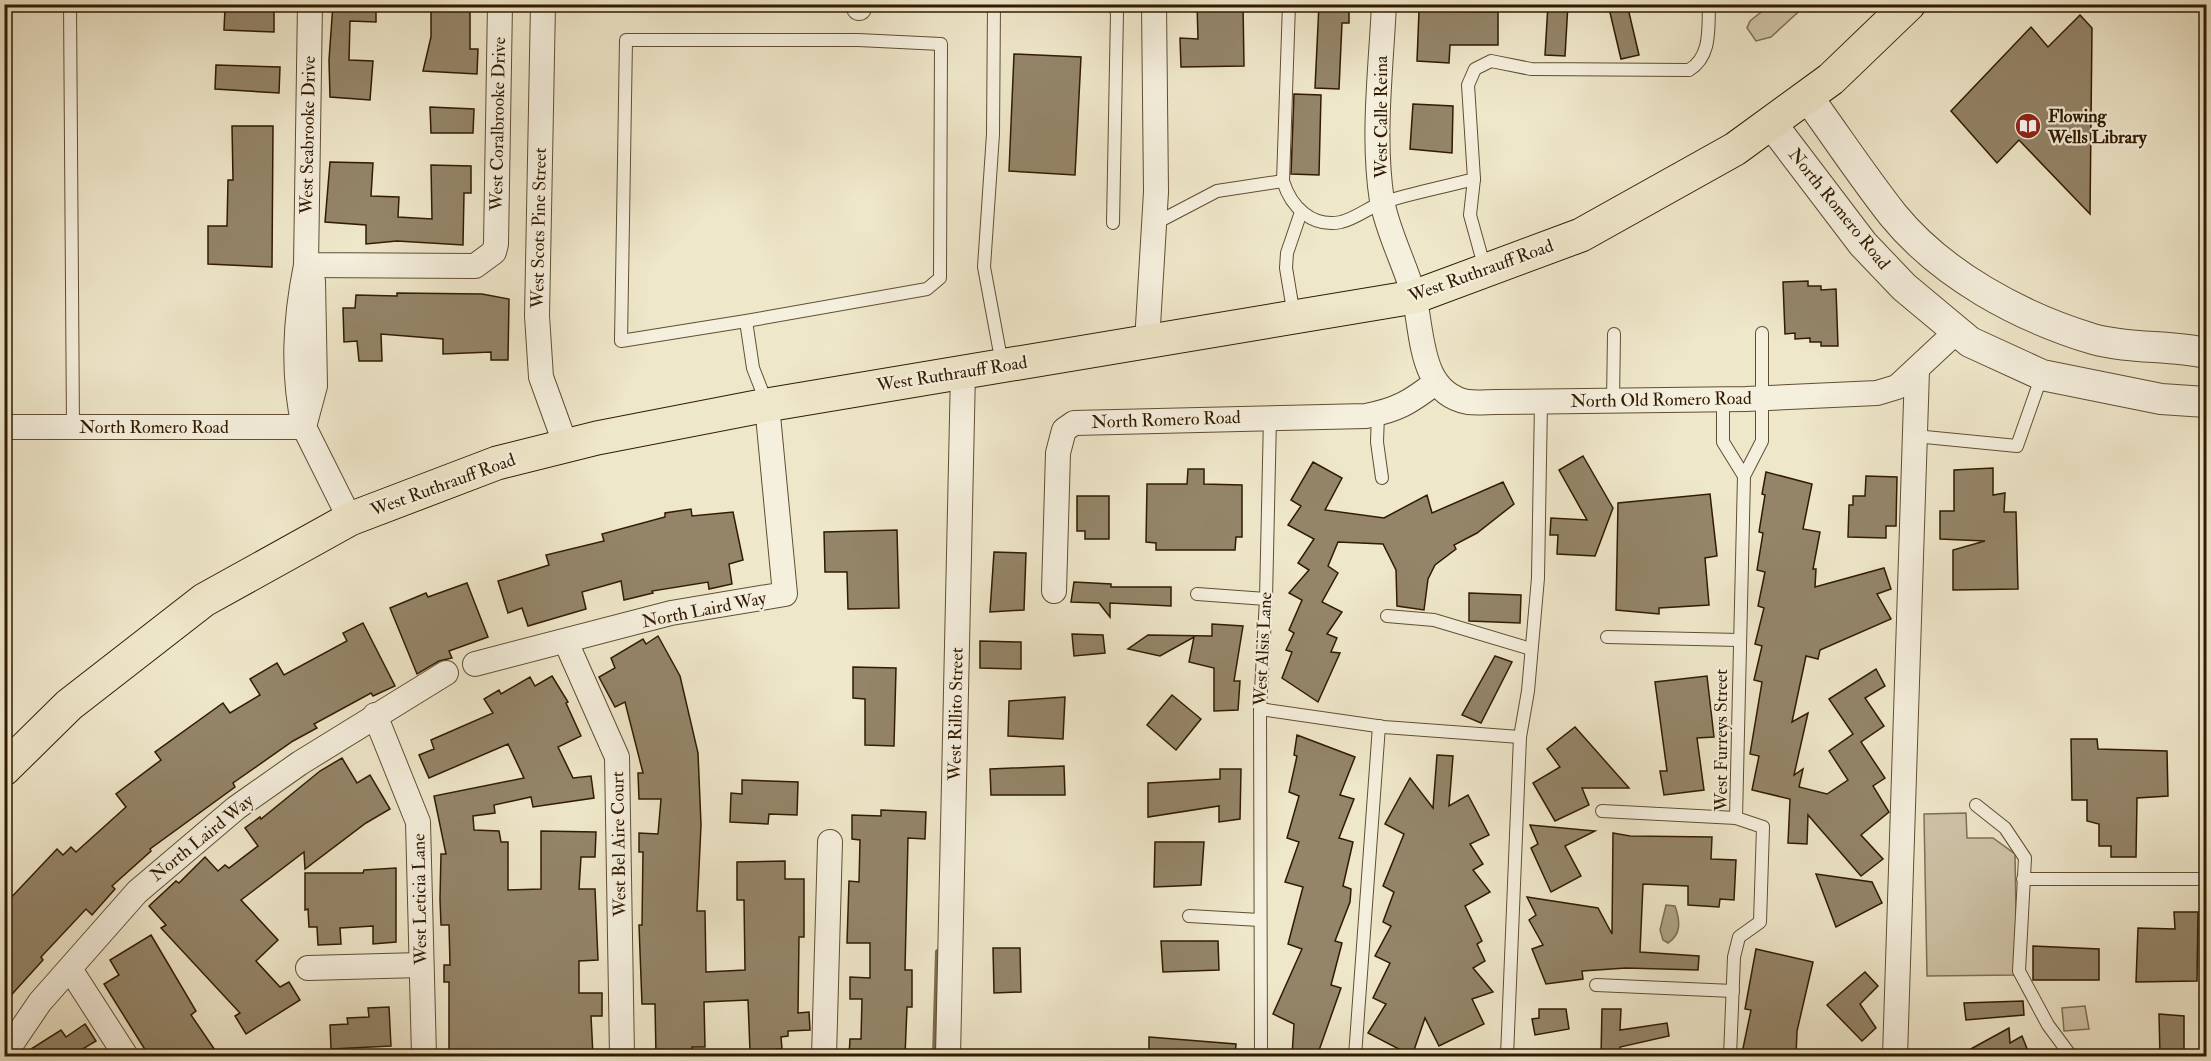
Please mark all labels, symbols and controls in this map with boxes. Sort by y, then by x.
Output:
street label: West Coralbrooke Drive [485,36,511,212]
street label: West Seabrooke Drive [295,55,321,215]
street label: West Calle Reina [1370,55,1393,179]
place label: Flowing Wells Library [2047,105,2148,149]
library icon: Flowing Wells Library [2013,111,2043,141]
street label: North Romero Road [1783,144,1895,274]
street label: West Scots Pine Street [526,147,552,310]
street label: West Ruthrauff Road [1405,234,1557,308]
street label: West Ruthrauff Road [874,351,1029,397]
street label: North Old Romero Road [1570,387,1752,413]
street label: North Romero Road [1091,406,1241,434]
street label: North Romero Road [79,416,229,439]
street label: West Ruthrauff Road [367,448,519,522]
street label: North Laird Way [640,586,769,633]
street label: West Alsis Lane [1248,591,1277,708]
street label: West Rillito Street [943,647,969,782]
street label: West Furreys Street [1710,669,1733,812]
street label: West Bel Aire Court [606,771,632,918]
street label: North Laird Way [146,789,259,887]
street label: West Leticia Lane [407,833,433,966]

